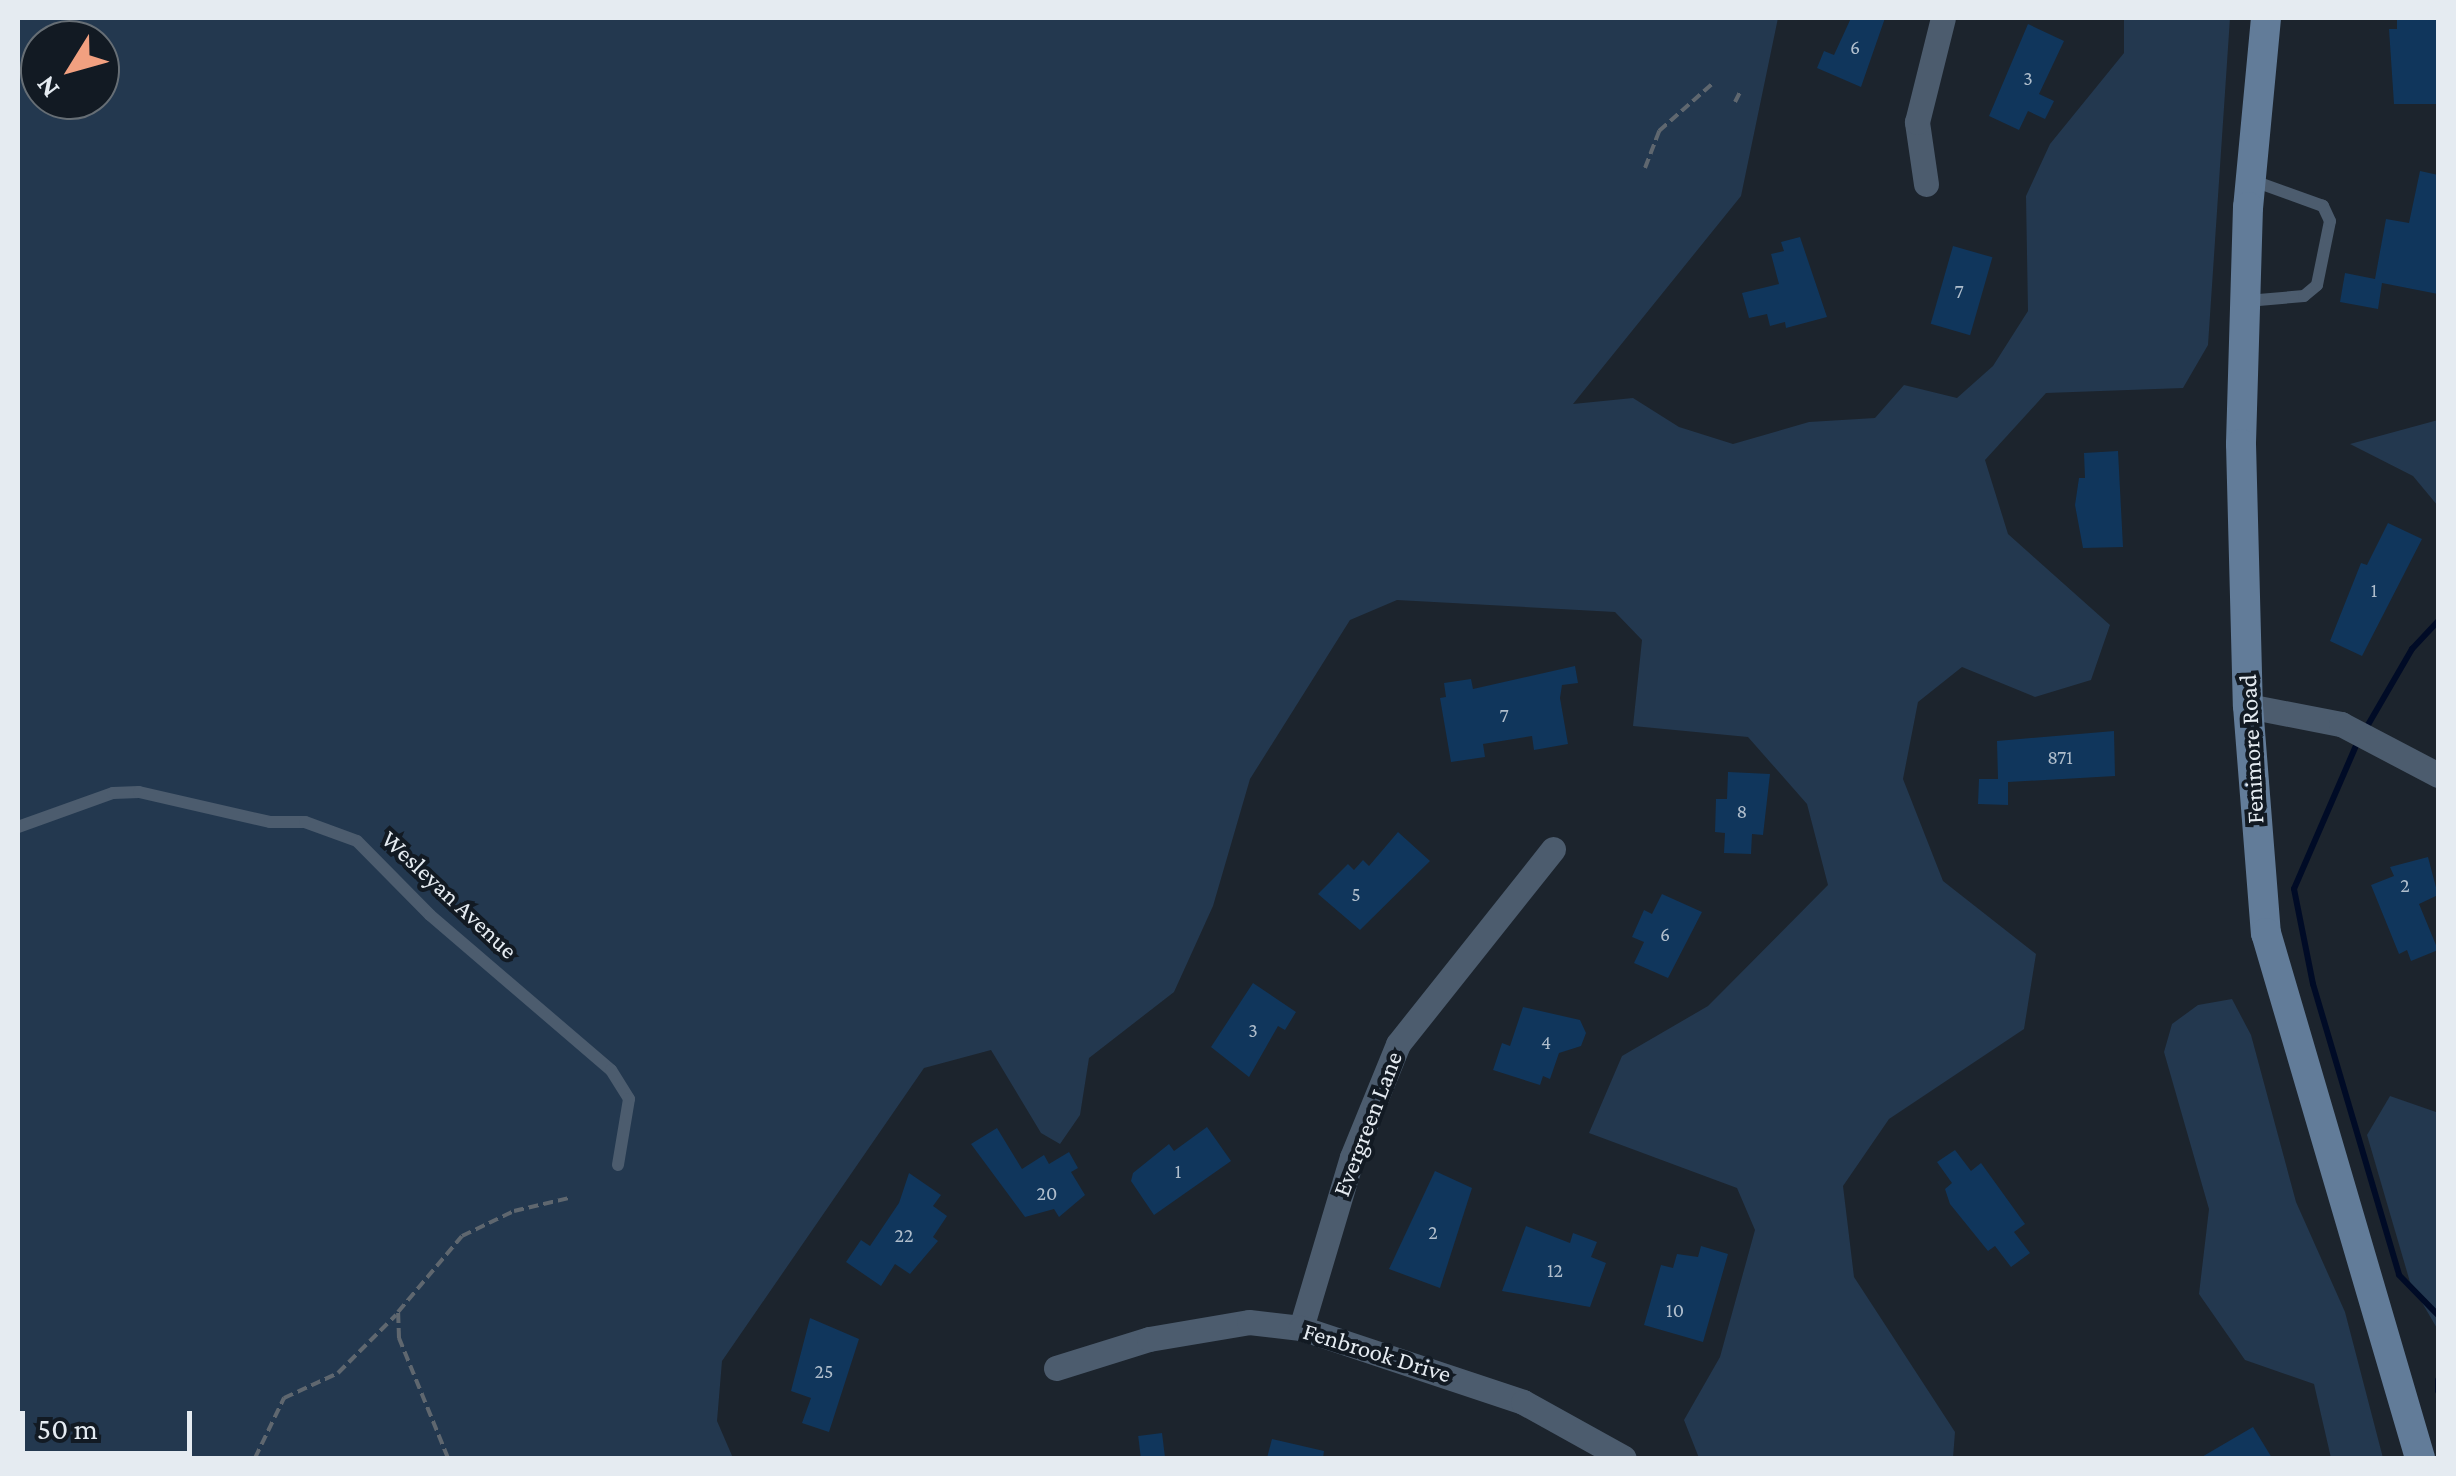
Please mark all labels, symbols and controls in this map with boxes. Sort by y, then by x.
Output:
north arrow [20,20,120,120]
house number: 6 [1850,35,1860,59]
house number: 3 [2023,66,2033,90]
text: N [29,70,65,104]
house number: 7 [1954,279,1964,303]
house number: 1 [2371,578,2377,602]
street label: Fenimore Road [2233,673,2271,825]
house number: 7 [1499,703,1509,727]
house number: 871 [2047,745,2073,769]
house number: 8 [1737,799,1747,823]
street label: Wesleyan Avenue [375,824,523,966]
house number: 2 [2400,873,2410,897]
house number: 5 [1351,882,1361,906]
house number: 6 [1660,922,1670,946]
house number: 3 [1248,1018,1258,1042]
house number: 4 [1541,1030,1551,1054]
street label: Evergreen Lane [1327,1047,1409,1201]
house number: 1 [1175,1159,1181,1183]
house number: 20 [1037,1181,1057,1205]
house number: 2 [1428,1220,1438,1244]
house number: 22 [895,1223,913,1247]
house number: 12 [1547,1258,1563,1282]
house number: 10 [1666,1298,1684,1322]
street label: Fenbrook Drive [1299,1316,1455,1390]
house number: 25 [815,1359,833,1383]
scale bar [25,1391,198,1453]
text: 50 m [37,1412,98,1445]

